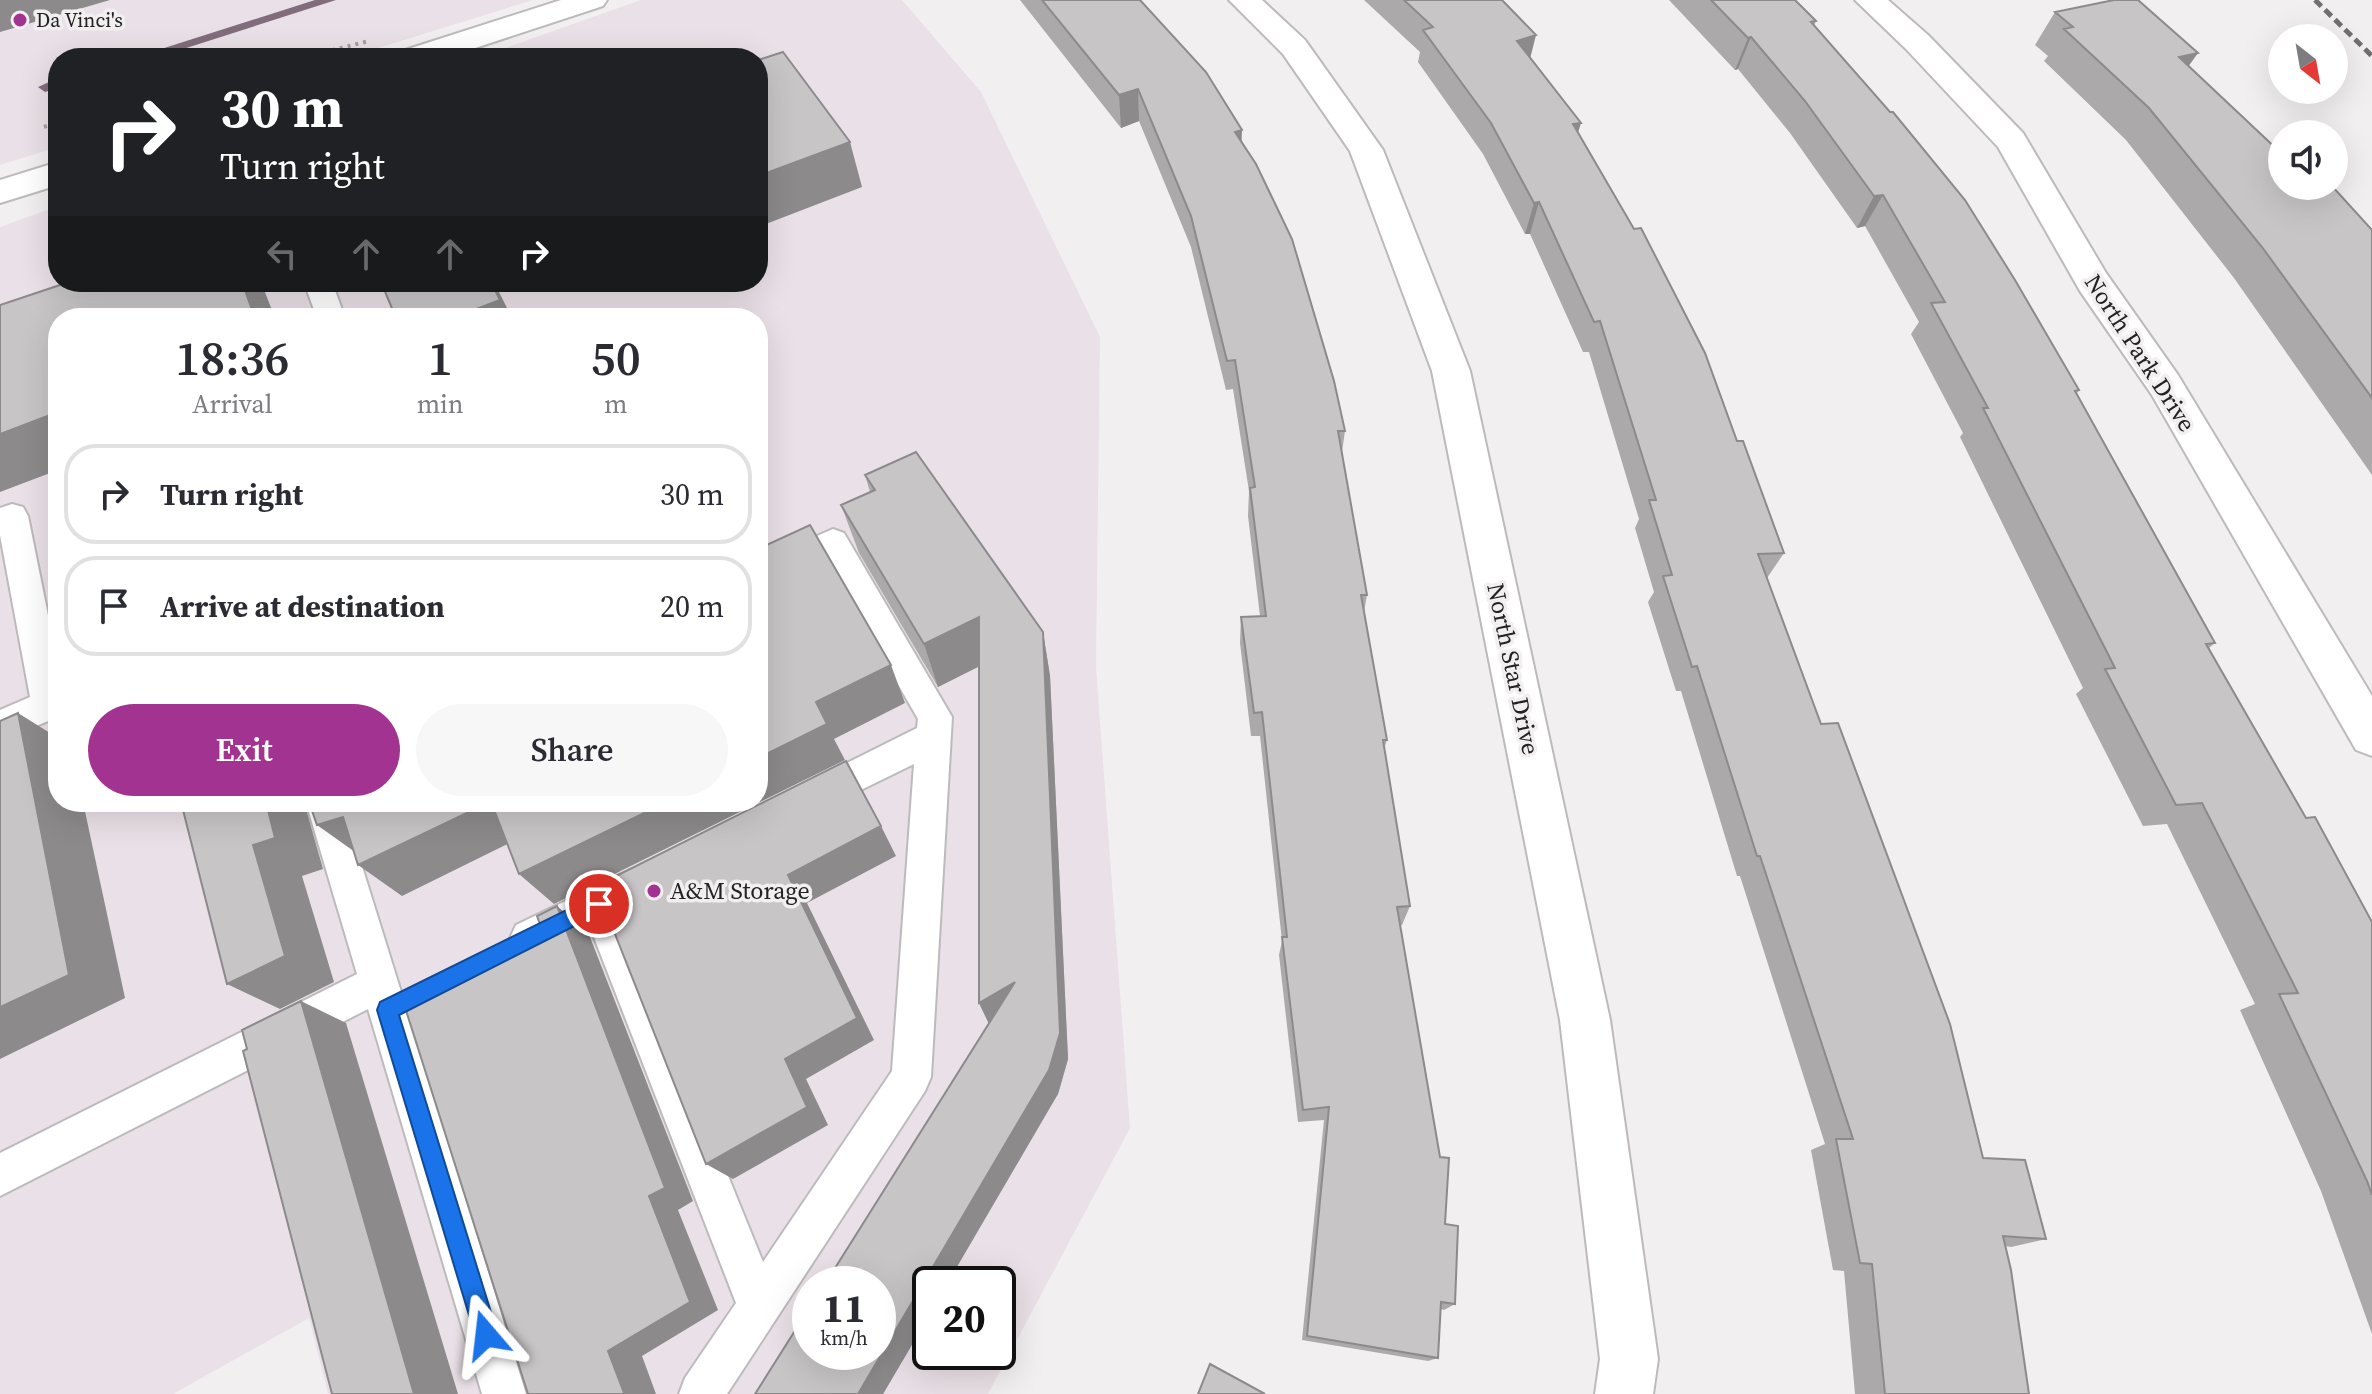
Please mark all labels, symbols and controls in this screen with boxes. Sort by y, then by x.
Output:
place label: Da Vinci's [36,6,123,34]
marker: Da Vinci's [11,11,29,29]
north arrow [2268,24,2348,104]
map controls [2268,24,2348,200]
text: 30 m [220,69,343,146]
icon: right [88,80,192,184]
button: sound [2268,120,2348,200]
text: Turn right [220,142,385,191]
icon: left [260,232,304,276]
icon: ahead [344,232,388,276]
icon: ahead [428,232,472,276]
icon: right [512,232,556,276]
street label: North Park Drive [2077,268,2204,438]
text: 18:36 [175,325,289,391]
text: 1 [428,325,453,391]
text: 50 [591,325,641,391]
text: Arrival [192,386,273,422]
text: min [417,386,464,422]
text: m [604,386,628,422]
icon: right [92,472,136,516]
text: Turn right [160,474,303,515]
text: 30 m [660,474,724,515]
street label: North Star Drive [1479,580,1548,758]
icon: arrive [92,584,136,628]
text: Arrive at destination [160,586,445,627]
text: 20 m [660,586,724,627]
button: Exit [88,704,400,796]
button: Share [416,704,728,796]
pin [565,870,633,938]
place label: A&M Storage [670,874,810,907]
icon: arrive [577,882,621,926]
marker: A&M Storage [645,882,663,900]
speed limit sign: 20 [912,1266,1016,1370]
text: 11 [822,1281,866,1335]
position arrow [444,1293,528,1377]
text: km/h [820,1324,868,1352]

